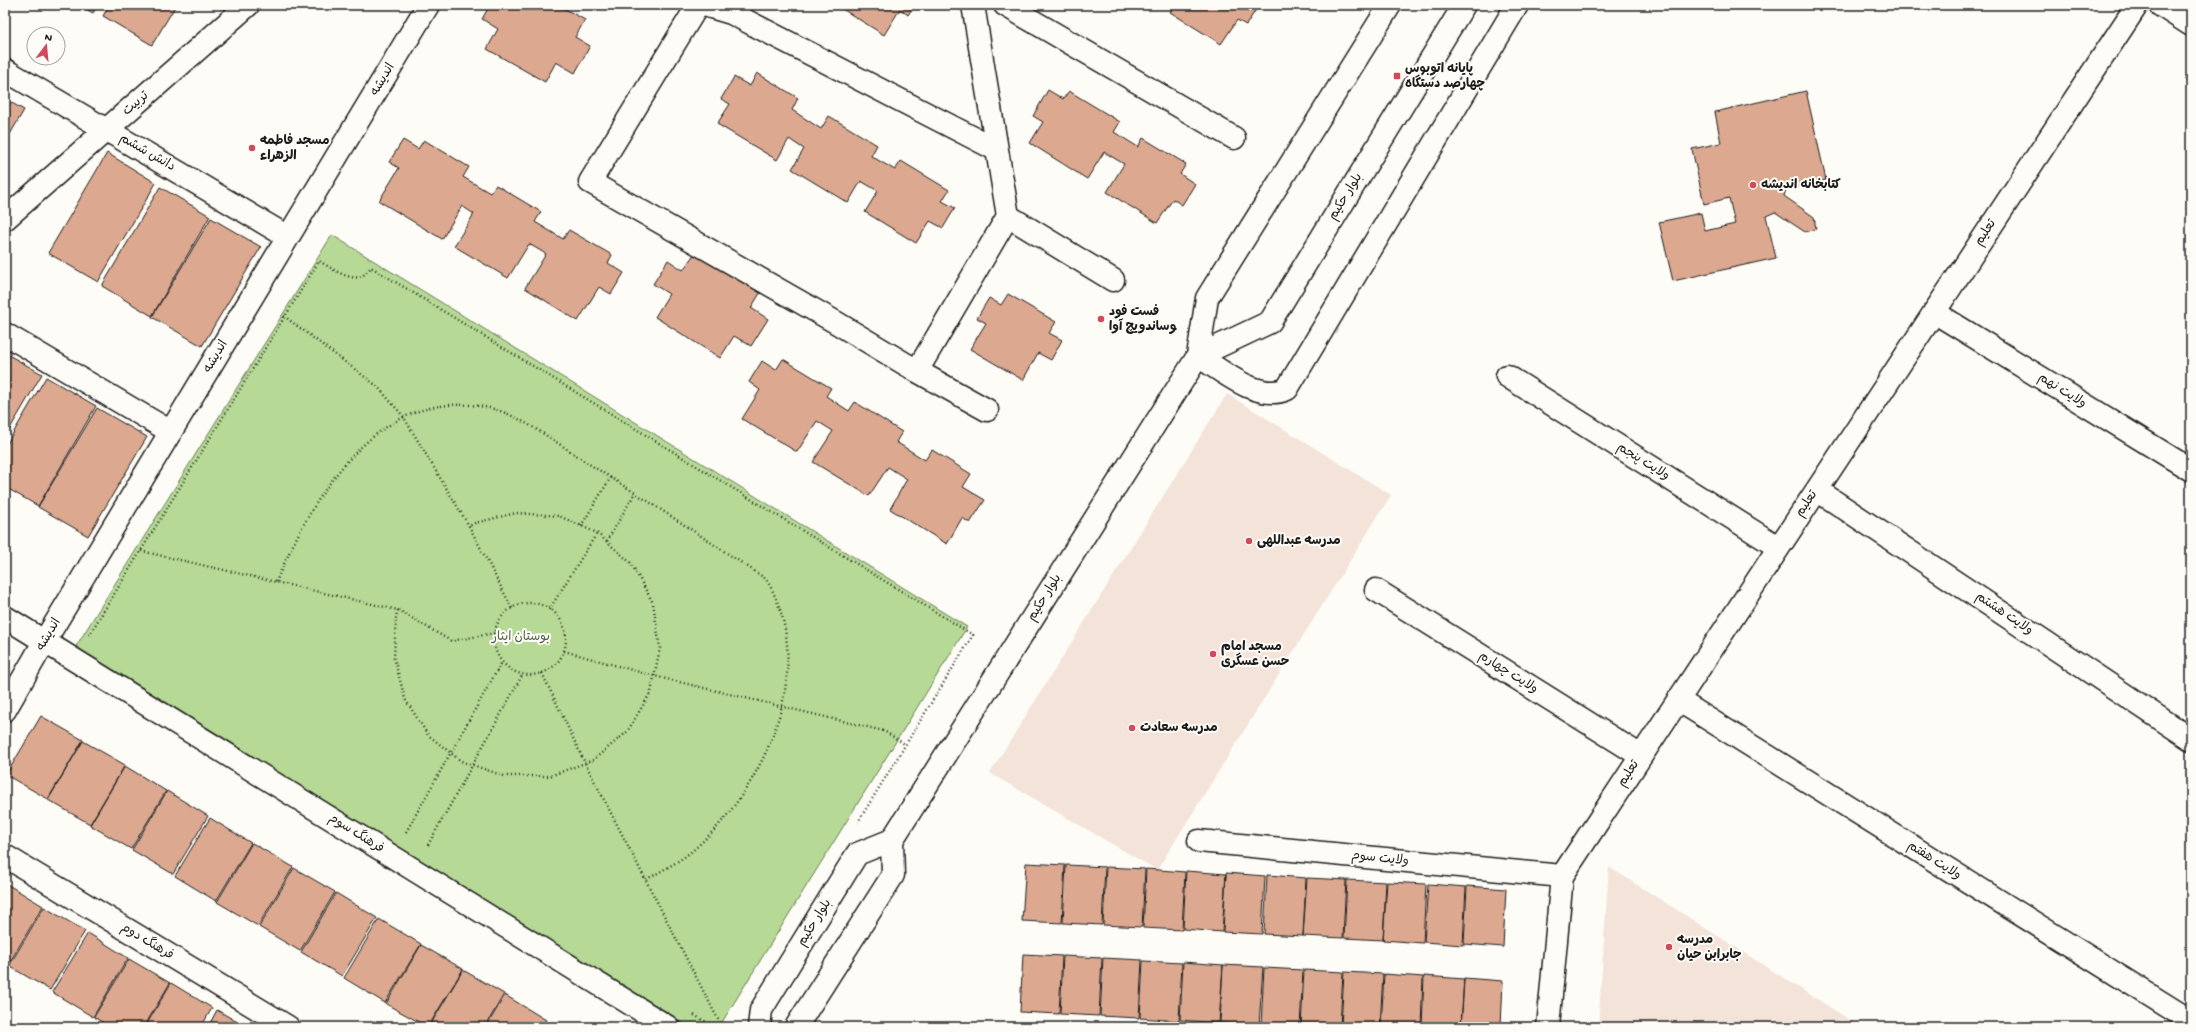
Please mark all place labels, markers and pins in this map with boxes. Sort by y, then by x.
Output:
place label: پایانه اتوبوس چهارصد دستگاه [1405,62,1485,92]
marker: پایانه اتوبوس چهارصد دستگاه [1392,71,1402,81]
place label: مسجد فاطمه الزهراء [260,132,330,164]
marker: مسجد فاطمه الزهراء [247,143,257,153]
place label: کتابخانه اندیشه [1761,178,1841,193]
marker: کتابخانه اندیشه [1748,180,1758,190]
place label: فست فود وساندویچ آوا [1109,303,1177,335]
marker: فست فود وساندویچ آوا [1096,314,1106,324]
place label: مدرسه عبداللهی [1257,534,1341,549]
marker: مدرسه عبداللهی [1244,536,1254,546]
place label: مسجد امام حسن عسگری [1221,640,1290,670]
marker: مسجد امام حسن عسگری [1208,649,1218,659]
place label: مدرسه سعادت [1140,721,1218,736]
marker: مدرسه سعادت [1127,723,1137,733]
place label: مدرسه جابرابن حیان [1677,933,1742,963]
marker: مدرسه جابرابن حیان [1664,942,1674,952]

